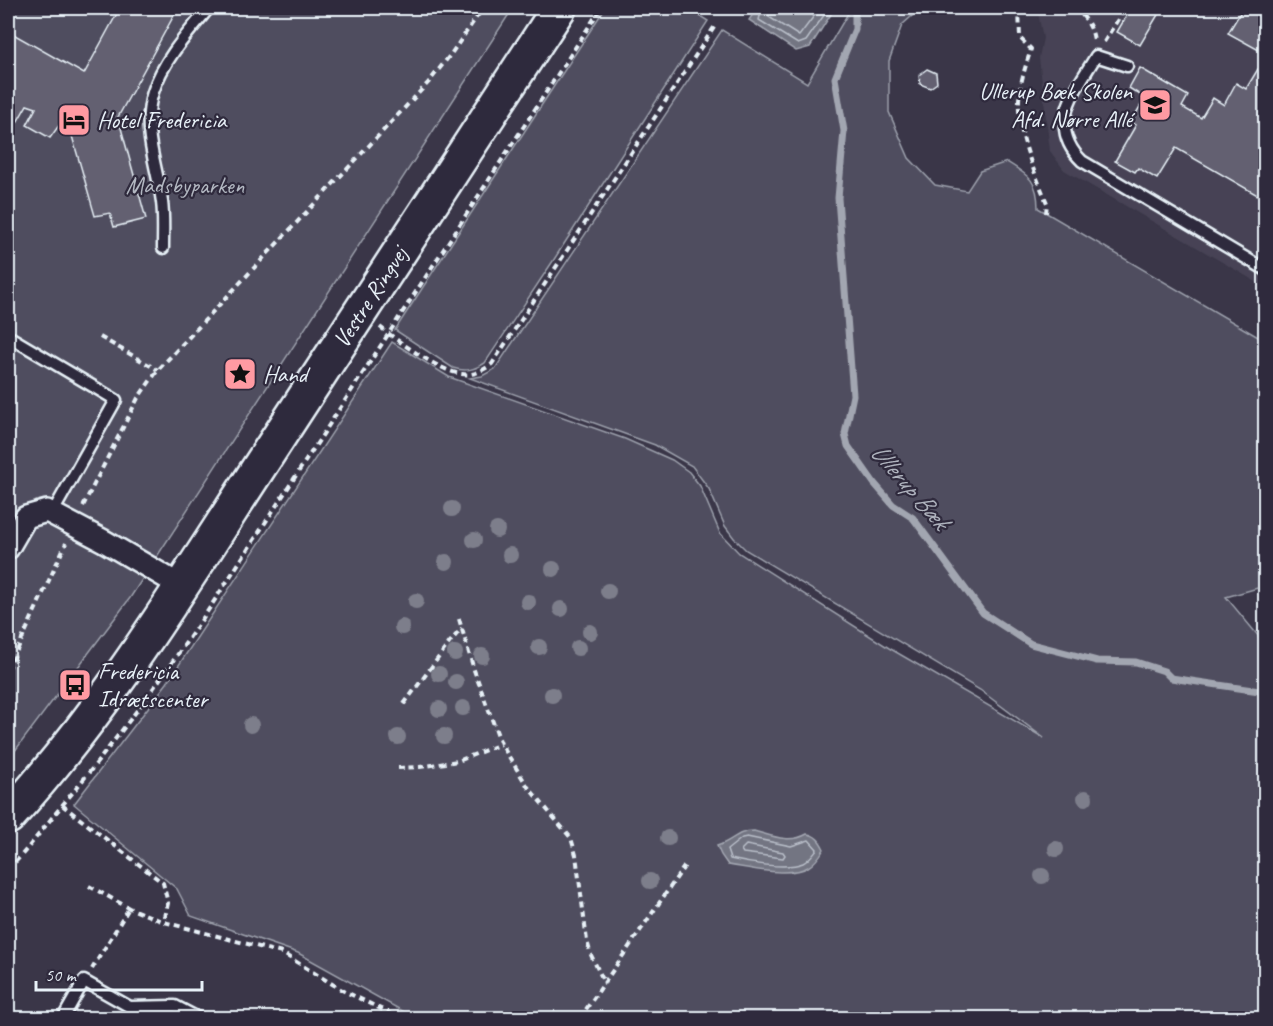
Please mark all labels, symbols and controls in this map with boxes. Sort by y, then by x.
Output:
place label: Ullerup Bæk Skolen Afd. Nørre Allé [979,76,1136,134]
school or university icon: Ullerup Bæk Skolen Afd. Nørre Allé [1137,87,1173,123]
hotel icon: Hotel Fredericia [56,102,92,138]
place label: Hotel Fredericia [97,105,228,135]
park label: Madsbyparken [126,170,245,200]
street label: Vestre Ringvej [326,238,415,353]
place icon: Hand [222,356,258,392]
place label: Hand [263,359,311,389]
water label: Ullerup Bæk [864,436,959,539]
place label: Fredericia Idrætscenter [98,656,210,714]
bus stop icon: Fredericia Idrætscenter [57,667,93,703]
scale bar [36,954,202,992]
text: 50 m [45,964,78,986]

